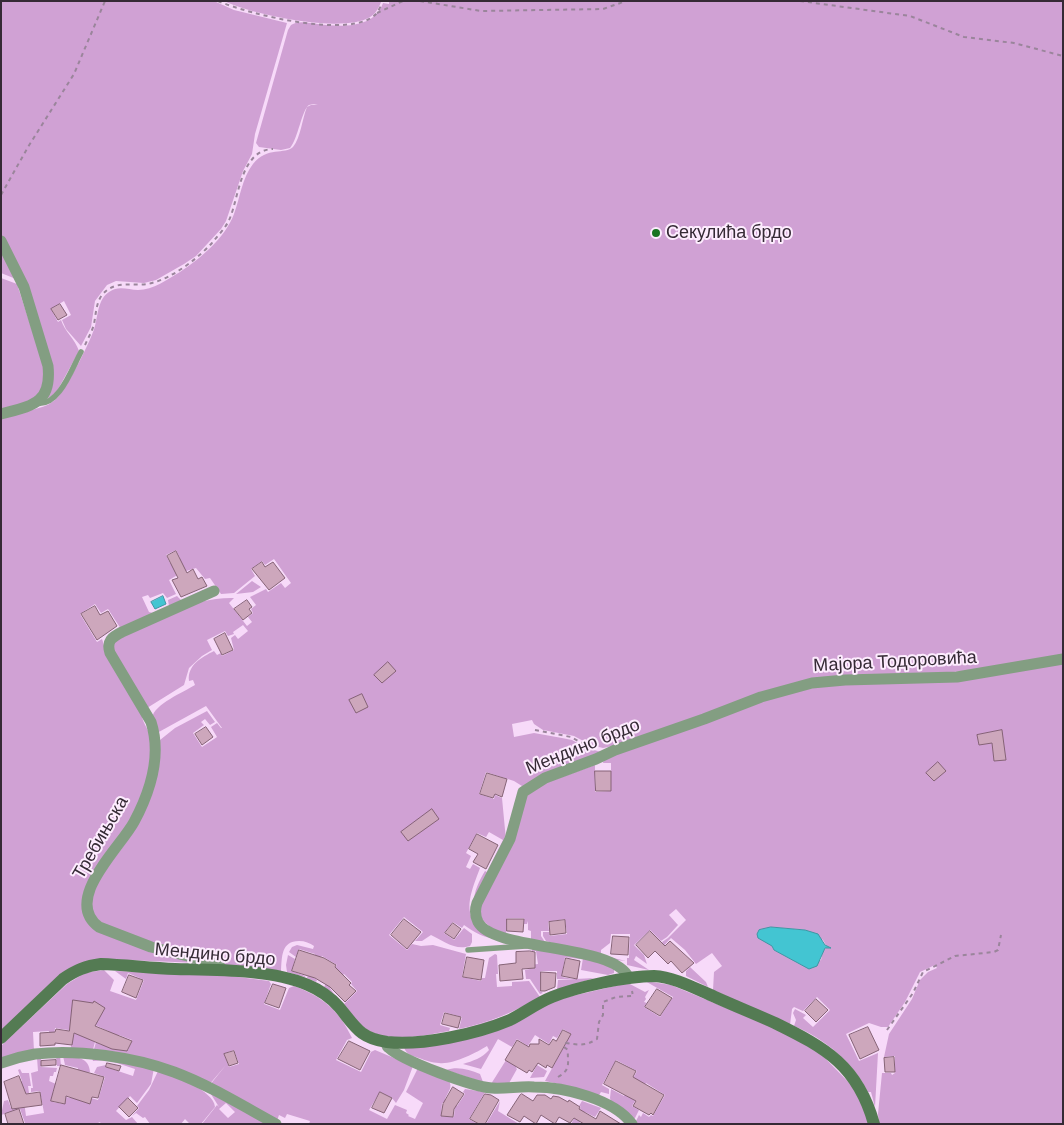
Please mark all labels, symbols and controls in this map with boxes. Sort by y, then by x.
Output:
place label: Секулића брдо [666,222,792,244]
marker: Секулића брдо [650,227,662,239]
street label: Мајора Тодоровића [813,647,977,677]
street label: Мендино брдо [523,714,643,780]
street label: Требињска [69,793,133,883]
street label: Мендино брдо [154,939,276,971]

